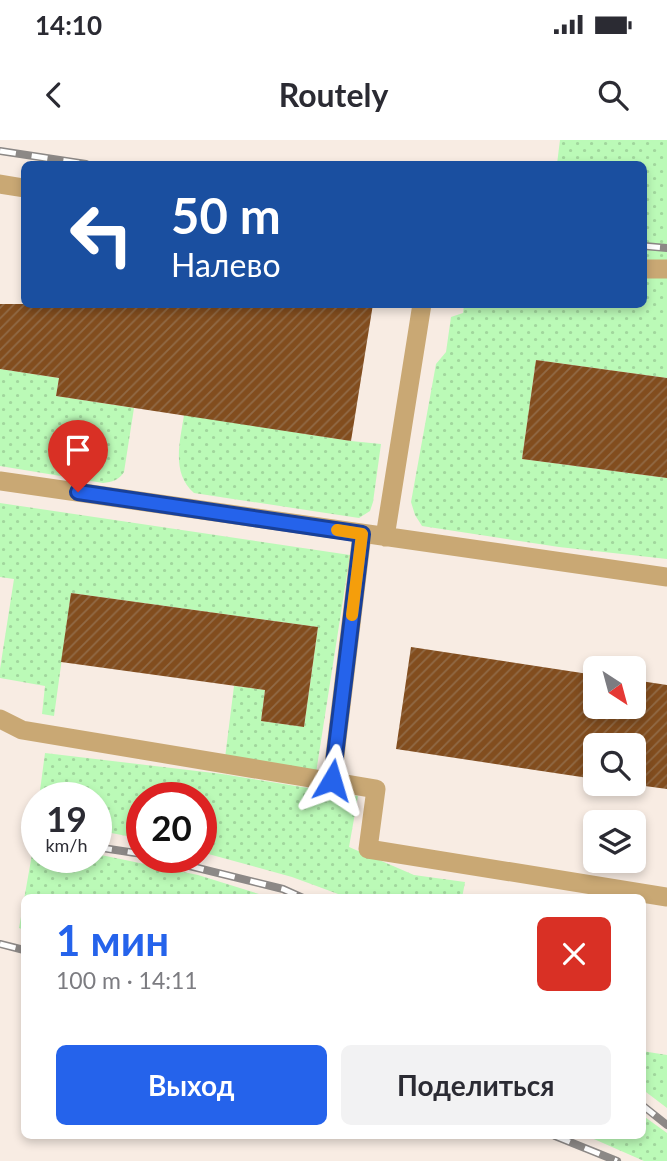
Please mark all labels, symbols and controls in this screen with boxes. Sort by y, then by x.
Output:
text: 14:10 [35,9,102,41]
text: Routely [279,75,388,114]
icon: back [35,76,73,114]
icon: search [594,76,632,114]
text: 50 m [171,186,281,244]
icon: left [56,189,147,280]
text: Налево [171,245,281,284]
pin [48,420,108,492]
icon: arrive [59,431,97,469]
north arrow [583,656,646,719]
map controls [583,656,646,873]
button: search [583,733,646,796]
position arrow [295,743,369,817]
speed limit sign: 20 [126,782,217,873]
text: 19 [46,797,87,839]
button: layers [583,810,646,873]
text: km/h [45,834,88,856]
text: 1 мин [56,915,169,965]
button: close [537,917,611,991]
text: 100 m · 14:11 [56,966,198,994]
button: Выход [56,1045,327,1125]
button: Поделиться [341,1045,611,1125]

